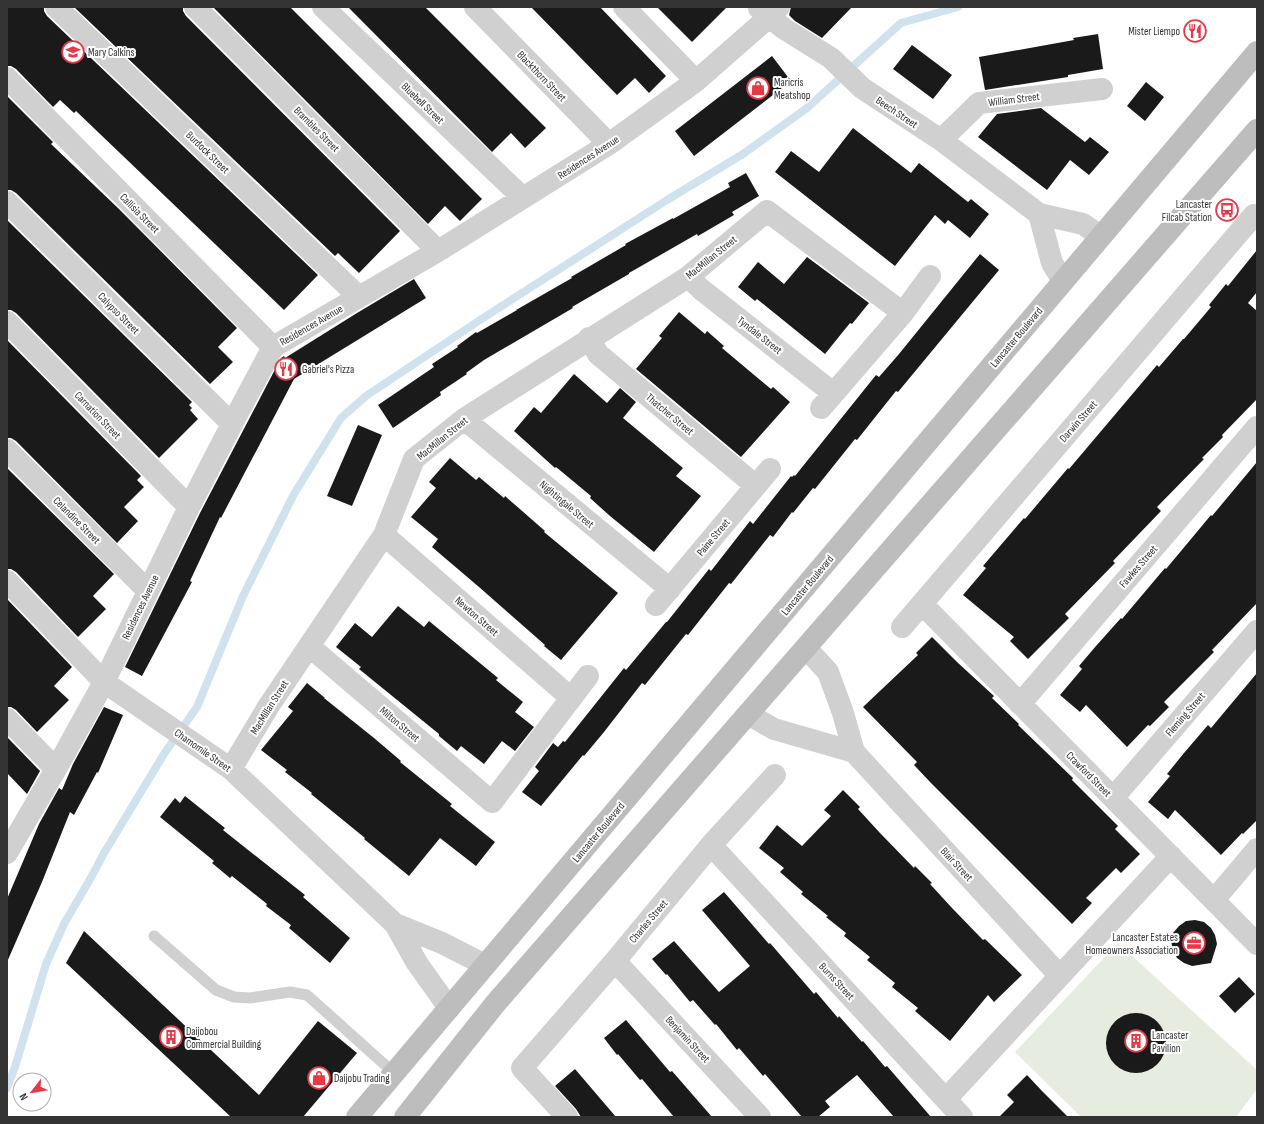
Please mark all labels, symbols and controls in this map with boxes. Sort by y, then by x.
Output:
restaurant icon: Mister Liempo [1182,18,1208,44]
place label: Mister Liempo [1128,25,1180,38]
school or university icon: Mary Calkins [60,39,86,65]
place label: Mary Calkins [88,46,134,59]
street label: Blackthorn Street [514,48,569,105]
shop icon: Maricris Meatshop [745,75,771,101]
place label: Maricris Meatshop [774,76,810,102]
street label: Bluebell Street [399,80,447,127]
street label: William Street [988,90,1041,109]
street label: Beech Street [873,94,921,132]
street label: Brambles Street [291,104,343,155]
street label: Burdock Street [183,129,232,177]
street label: Residences Avenue [555,133,621,182]
street label: Callisia Street [117,191,163,236]
bus stop icon: Lancaster Filcab Station [1214,197,1240,223]
place label: Lancaster Filcab Station [1162,198,1212,224]
street label: MacMillan Street [683,233,740,282]
street label: Calypso Street [95,290,143,337]
street label: Residences Avenue [277,302,345,349]
street label: Lancaster Boulevard [987,304,1046,370]
street label: Tyndale Street [735,314,785,357]
restaurant icon: Gabriel's Pizza [273,356,299,382]
place label: Gabriel's Pizza [302,363,354,376]
street label: Carnation Street [72,389,124,442]
street label: Thatcher Street [643,391,697,438]
street label: Darwin Street [1057,397,1100,445]
street label: MacMillan Street [414,414,471,463]
street label: Nightingale Street [537,478,597,531]
street label: Celandine Street [50,494,103,547]
street label: Paine Street [694,515,733,559]
street label: Fawkes Street [1117,542,1161,590]
street label: Lancaster Boulevard [778,552,837,618]
street label: Residences Avenue [119,573,162,642]
street label: Newton Street [452,594,502,639]
street label: MacMillan Street [248,677,292,737]
street label: Fleming Street [1163,689,1208,739]
street label: Milton Street [377,704,423,745]
street label: Chamomile Street [172,726,234,775]
street label: Crawford Street [1063,749,1114,800]
street label: Lancaster Boulevard [569,799,628,865]
street label: Blair Street [938,845,976,884]
street label: Charles Street [626,896,671,946]
office icon: Lancaster Estates Homeowners Association [1181,930,1207,956]
place label: Lancaster Estates Homeowners Association [1085,931,1178,957]
street label: Burns Street [816,960,858,1003]
street label: Benjamin Street [663,1013,713,1066]
building icon: Daijobou Commercial Building [158,1024,184,1050]
place label: Daijobou Commercial Building [186,1025,262,1051]
building icon: Lancaster Pavilion [1123,1028,1149,1054]
place label: Lancaster Pavilion [1152,1029,1188,1055]
shop icon: Daijobu Trading [306,1065,332,1091]
north arrow [12,1072,52,1112]
place label: Daijobu Trading [334,1072,390,1085]
text: N [17,1091,31,1103]

